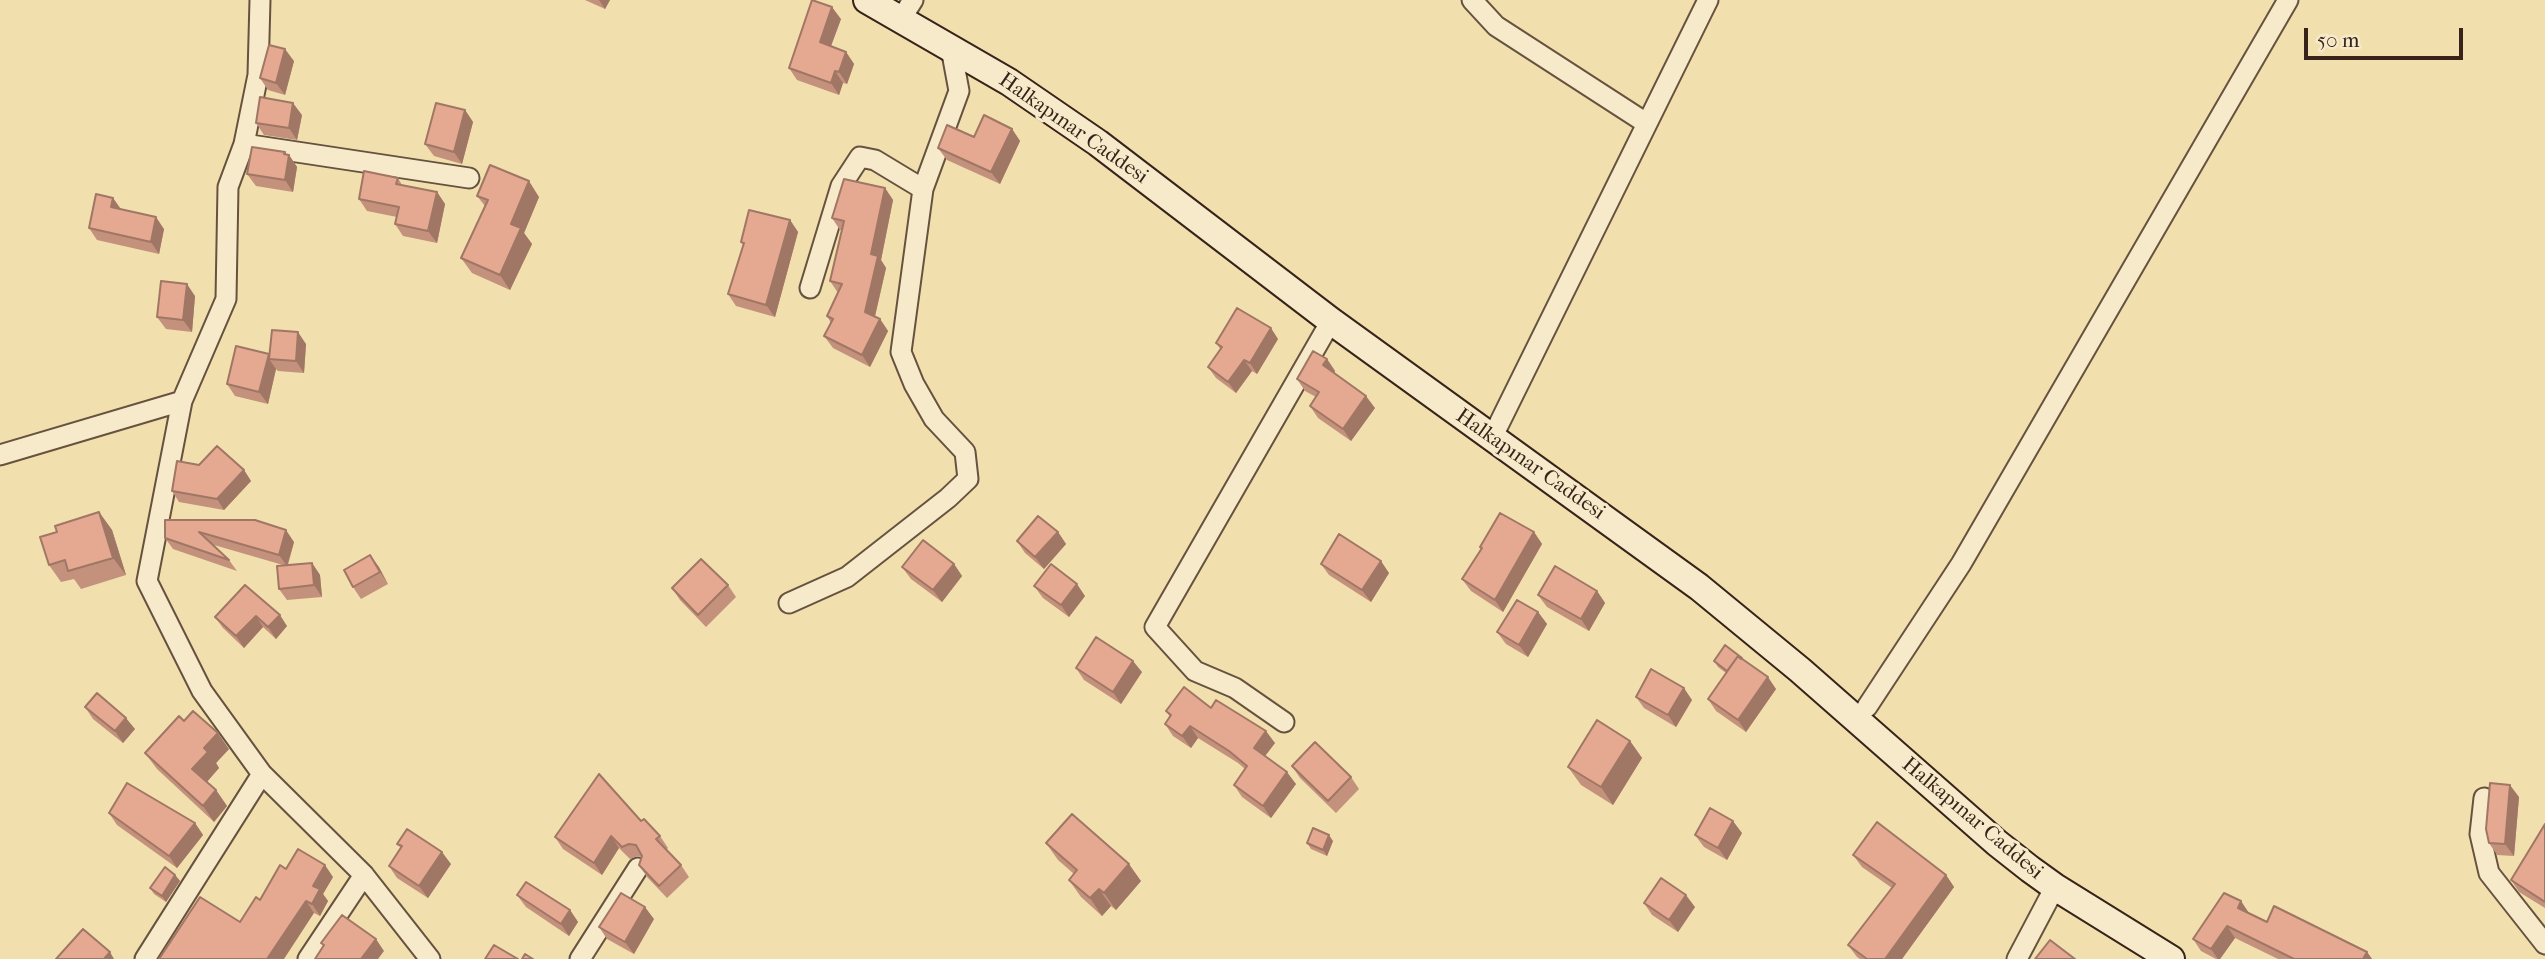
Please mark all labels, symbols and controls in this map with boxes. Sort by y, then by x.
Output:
scale bar [2307,14,2466,58]
text: 50 m [2317,28,2360,52]
street label: Halkapınar Caddesi [993,68,1153,190]
street label: Halkapınar Caddesi [1450,404,1610,526]
street label: Halkapınar Caddesi [1896,753,2048,885]

